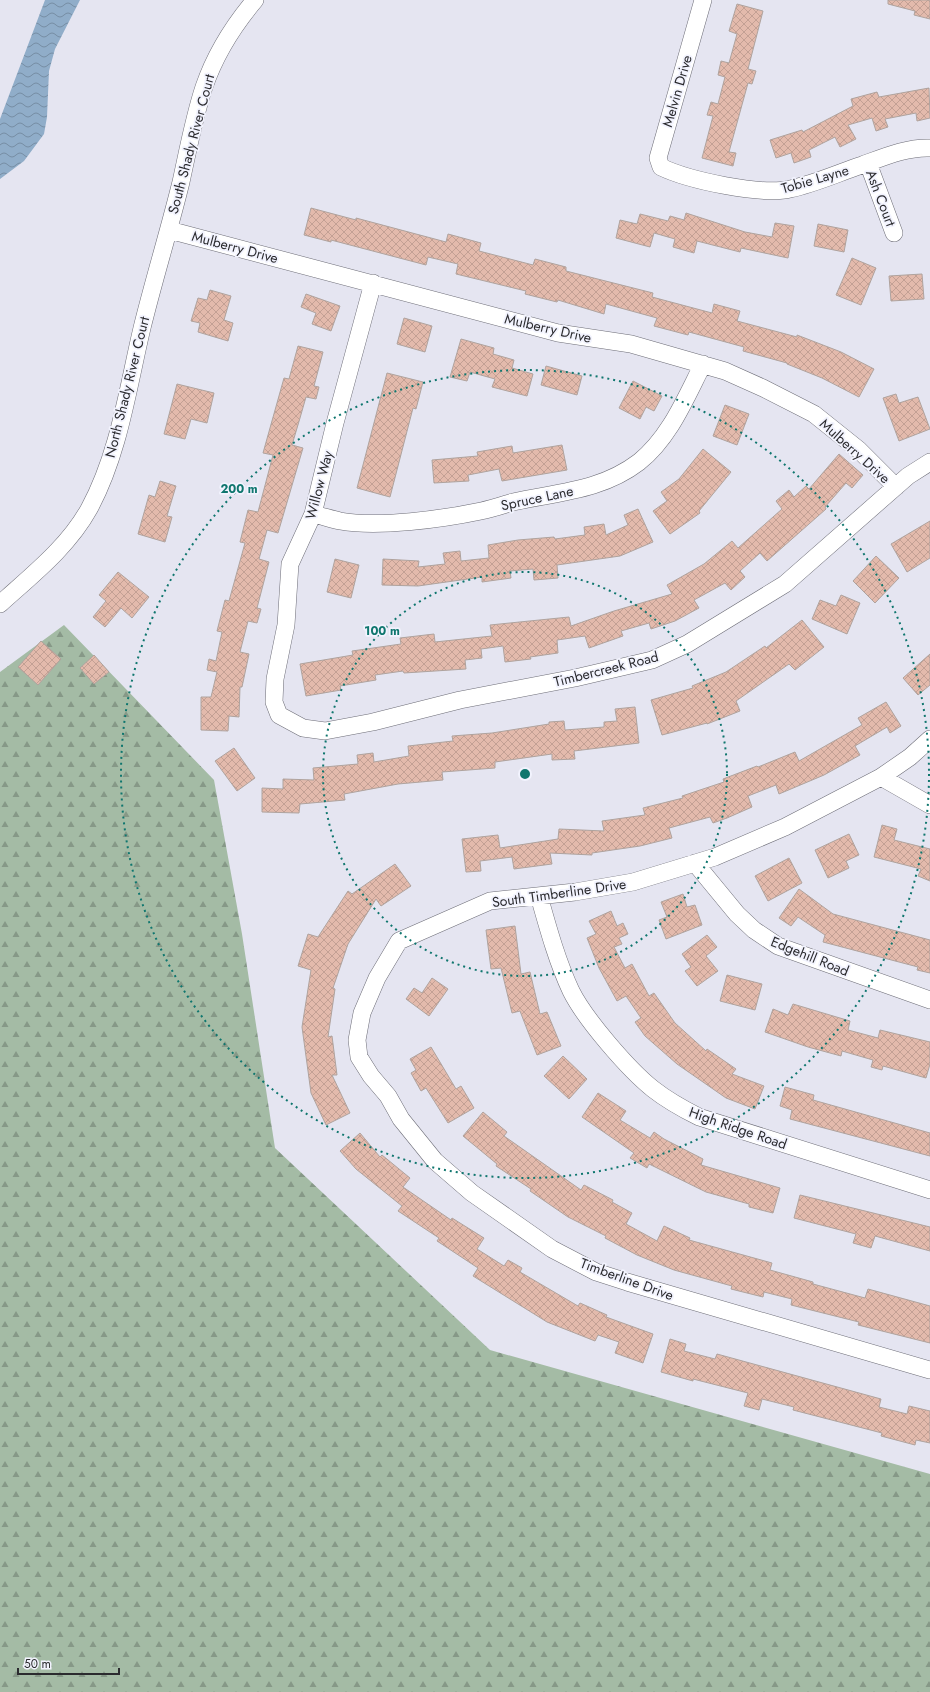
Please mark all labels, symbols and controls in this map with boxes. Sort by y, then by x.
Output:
street label: Melvin Drive [657,53,697,129]
street label: South Shady River Court [163,71,219,216]
street label: Tobie Layne [779,160,851,198]
street label: Ash Court [861,167,901,230]
street label: Mulberry Drive [190,226,280,268]
street label: Mulberry Drive [503,308,593,348]
street label: North Shady River Court [100,314,154,460]
street label: Mulberry Drive [815,414,895,488]
street label: Willow Way [300,448,338,522]
text: 200 m [220,480,258,498]
street label: Spruce Lane [499,481,575,515]
text: 100 m [364,622,400,640]
street label: Timbercreek Road [552,646,660,692]
centre of rings [518,767,532,781]
street label: South Timberline Drive [491,874,627,912]
street label: Edgehill Road [768,931,852,981]
street label: High Ridge Road [686,1102,790,1154]
street label: Timberline Drive [578,1253,676,1305]
scale bar [18,1650,119,1676]
text: 50 m [24,1655,51,1673]

